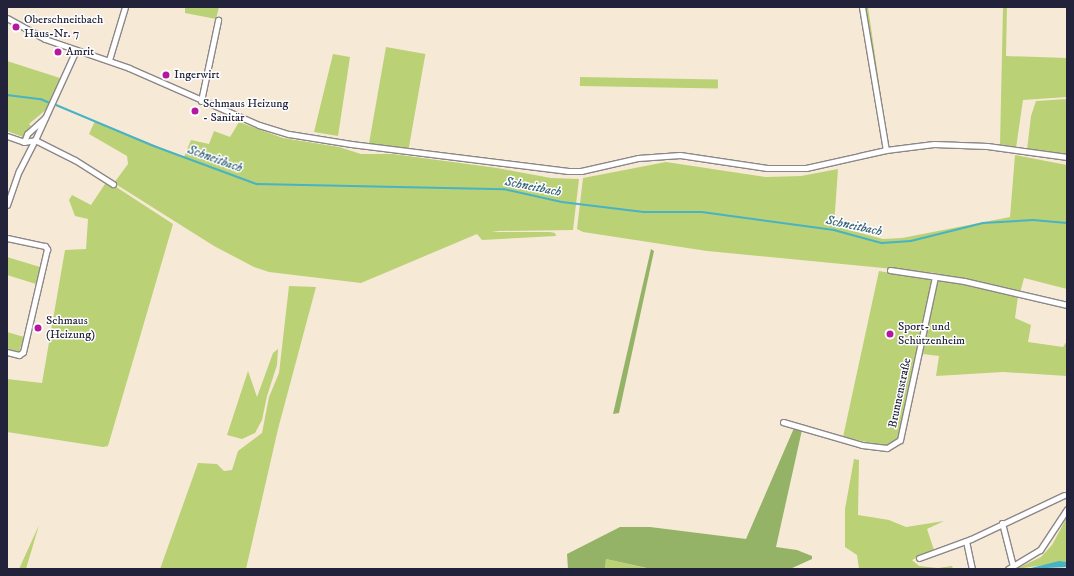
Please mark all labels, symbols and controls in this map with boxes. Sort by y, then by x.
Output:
place label: Oberschneitbach Haus-Nr. 7 [24,13,103,41]
marker: Oberschneitbach Haus-Nr. 7 [11,22,21,32]
place label: Amrit [66,45,94,59]
marker: Amrit [53,47,63,57]
place label: Ingerwirt [174,68,220,82]
marker: Ingerwirt [161,70,171,80]
place label: Schmaus Heizung - Sanitär [203,97,288,125]
marker: Schmaus Heizung - Sanitär [190,106,200,116]
water label: Schneitbach [185,142,245,176]
water label: Schneitbach [503,174,563,200]
water label: Schneitbach [824,212,884,240]
place label: Schmaus (Heizung) [46,314,95,342]
place label: Sport- und Schützenheim [898,320,965,348]
marker: Schmaus (Heizung) [33,323,43,333]
marker: Sport- und Schützenheim [885,329,895,339]
street label: Brunnenstraße [886,357,914,429]

